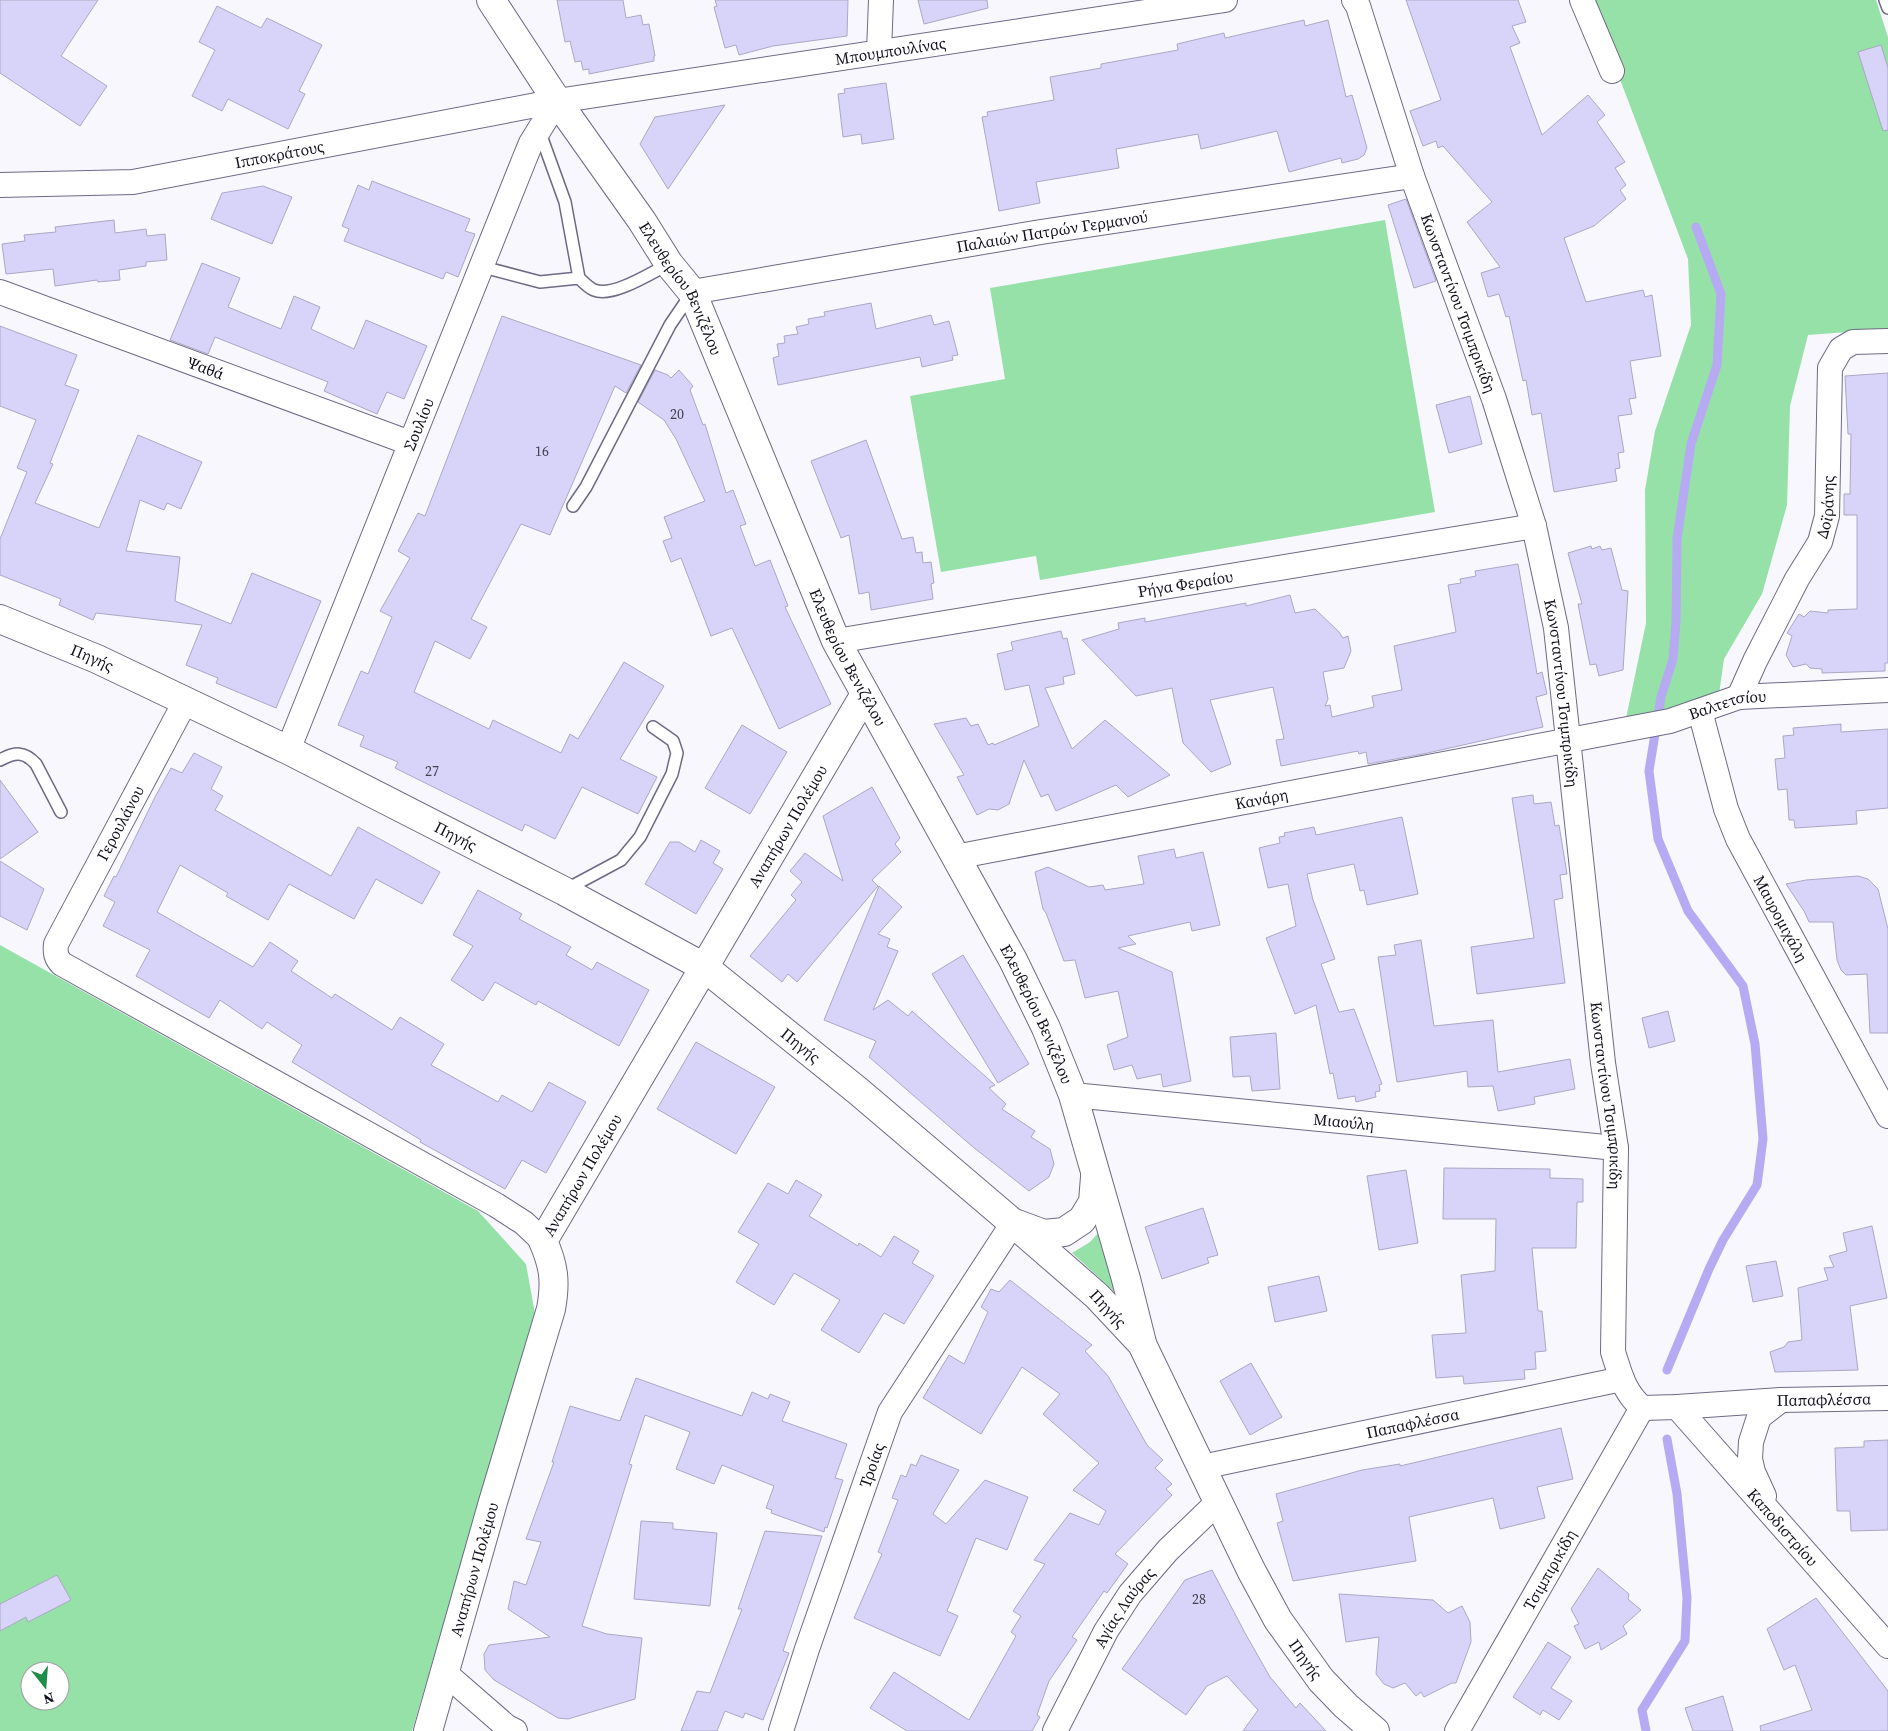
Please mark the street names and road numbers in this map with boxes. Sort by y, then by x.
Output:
street label: Μπουμπουλίνας [833,31,948,70]
street label: Ιπποκράτους [233,135,326,173]
street label: Παλαιών Πατρών Γερμανού [955,205,1149,257]
street label: Κωνσταντίνου Τσιμπρικίδη [1416,210,1502,396]
street label: Ελευθερίου Βενιζέλου [634,217,728,358]
street label: Ψαθά [184,351,227,385]
street label: Σουλίου [398,395,439,454]
street label: Δοϊράνης [1810,475,1839,541]
street label: Ρήγα Φεραίου [1136,565,1235,602]
street label: Ελευθερίου Βενιζέλου [804,585,892,730]
street label: Κωνσταντίνου Τσιμπρικίδη [1539,597,1584,788]
street label: Πηγής [67,638,118,677]
street label: Βαλτετσίου [1685,685,1767,725]
street label: Αναπήρων Πολέμου [743,761,832,891]
street label: Γερουλάνου [91,782,149,864]
street label: Κανάρη [1233,783,1290,815]
street label: Πηγής [431,816,481,856]
street label: Μαυρομιχάλη [1749,871,1813,966]
street label: Ελευθερίου Βενιζέλου [995,940,1078,1087]
street label: Κωνσταντίνου Τσιμπρικίδη [1585,1000,1627,1190]
street label: Πηγής [776,1022,825,1068]
street label: Μιαούλη [1312,1108,1375,1135]
street label: Αναπήρων Πολέμου [537,1110,627,1240]
street label: Πηγής [1085,1284,1132,1332]
street label: Παπαφλέσσα [1776,1387,1871,1411]
street label: Παπαφλέσσα [1364,1402,1461,1443]
street label: Τροίας [853,1440,889,1490]
street label: Καποδιστρίου [1743,1483,1823,1571]
street label: Αναπήρων Πολέμου [444,1500,503,1639]
street label: Τσιμπιρικίδη [1518,1525,1581,1614]
street label: Αγίας Λαύρας [1088,1562,1160,1651]
street label: Πηγής [1284,1634,1328,1684]

